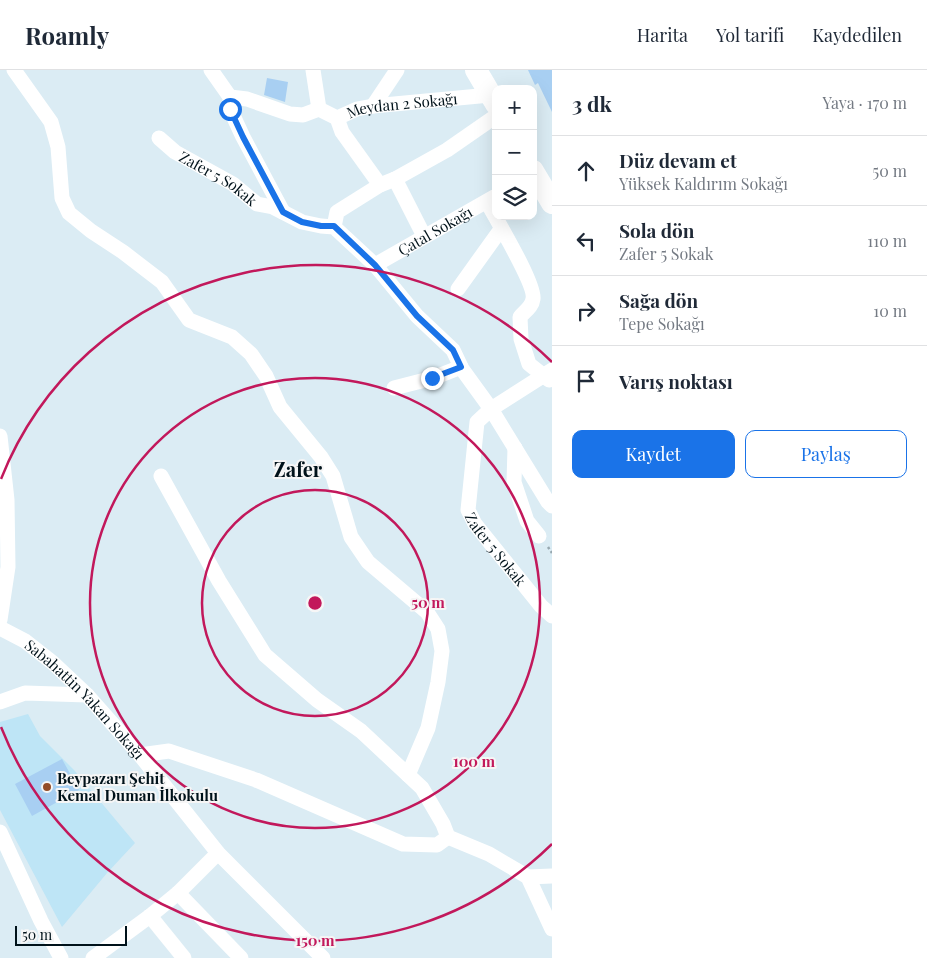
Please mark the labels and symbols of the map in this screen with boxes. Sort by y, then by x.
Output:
street label: Meydan 2 Sokağı [343,88,459,122]
route start [219,98,242,121]
street label: Zafer 5 Sokak [176,146,262,211]
street label: Çatal Sokağı [394,201,476,260]
route end [421,367,444,390]
district label: Zafer [274,455,323,482]
street label: Zafer 5 Sokak [461,509,531,591]
text: 50 m [411,592,445,612]
centre of rings [306,594,324,612]
street label: Sabahattin Yakan Sokağı [21,635,150,764]
text: 100 m [453,751,496,771]
place label: Beypazarı Şehit Kemal Duman İlkokulu [57,768,218,805]
marker: Beypazarı Şehit Kemal Duman İlkokulu [41,781,53,793]
scale bar [15,923,128,946]
text: 150 m [295,930,335,950]

